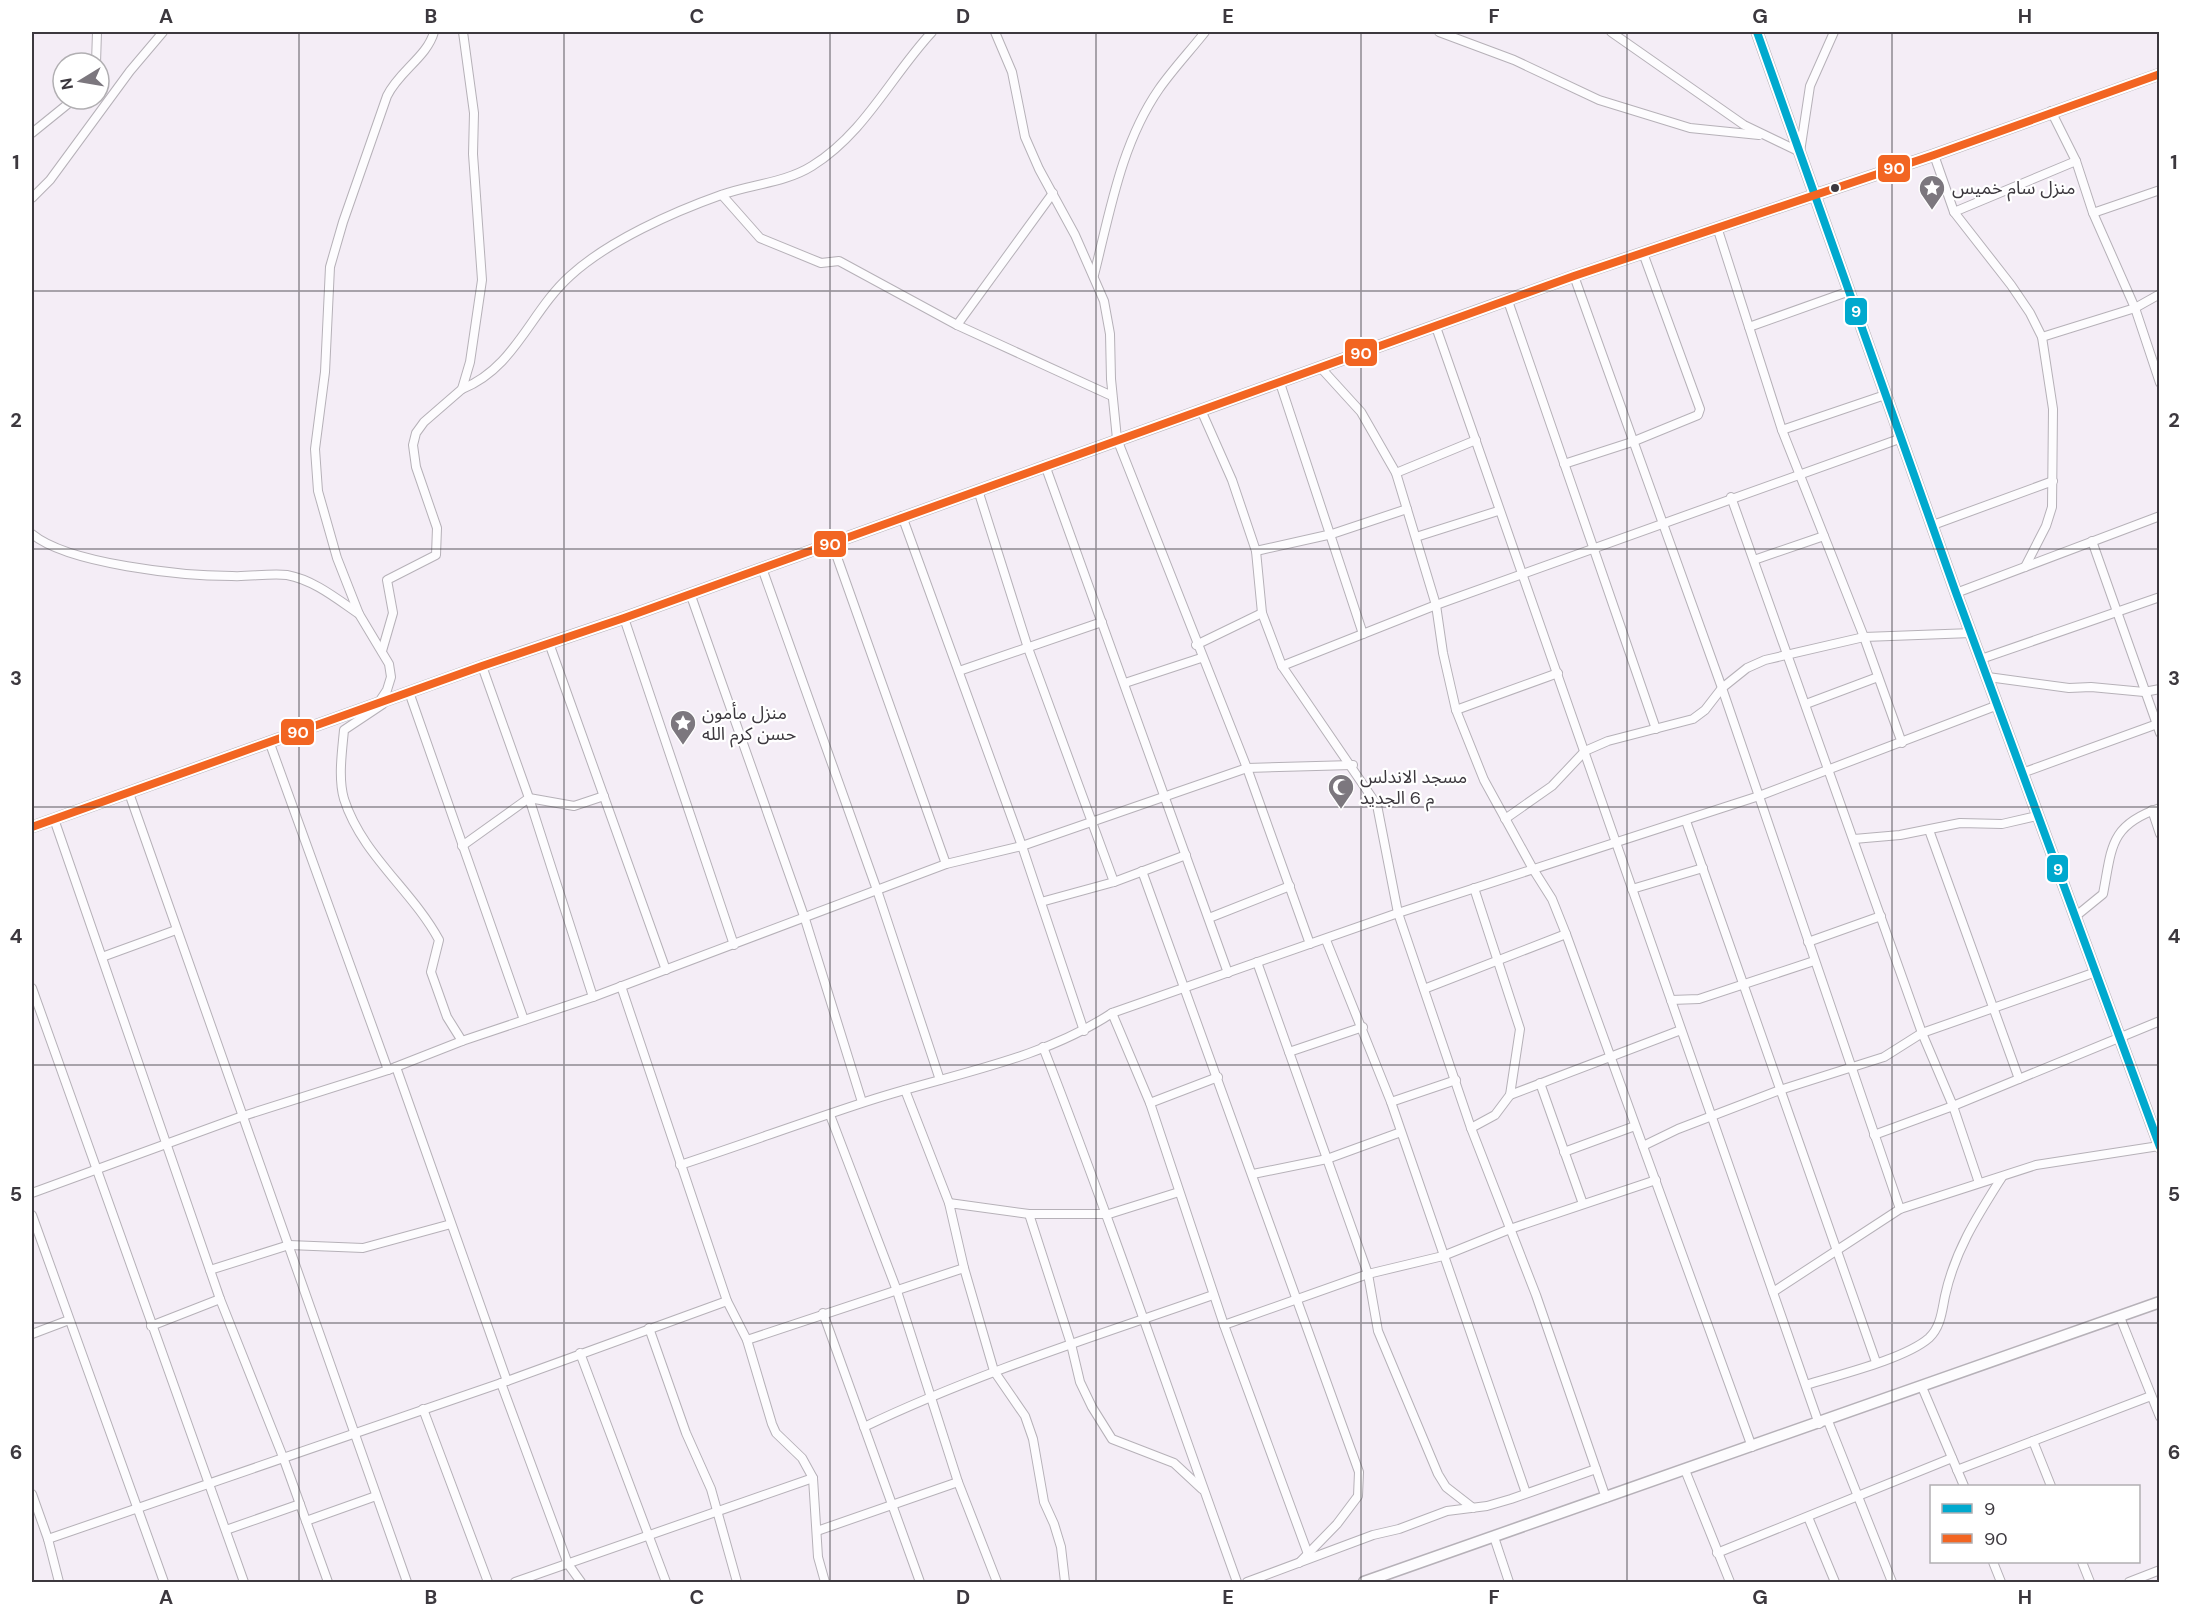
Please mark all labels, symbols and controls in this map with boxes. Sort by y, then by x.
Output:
text: A [159,3,173,29]
text: B [425,3,437,29]
text: C [690,3,704,29]
text: D [956,3,970,29]
text: E [1222,3,1234,29]
text: F [1488,3,1500,29]
text: G [1752,3,1768,29]
text: H [2018,3,2032,29]
north arrow [51,51,111,111]
text: N [55,76,78,91]
text: 1 [12,149,20,175]
text: 1 [2170,149,2178,175]
line badge: 90 [1877,154,1911,183]
text: 90 [1883,158,1905,179]
place icon: منزل سام خميس [1917,173,1947,211]
place label: منزل سام خميس [1952,176,2075,202]
unlabelled marker [1829,182,1841,194]
line badge: 9 [1844,297,1868,326]
text: 9 [1851,301,1861,322]
line badge: 90 [1344,338,1378,367]
text: 90 [1350,343,1372,364]
text: 2 [10,407,22,433]
text: 2 [2168,407,2180,433]
line badge: 90 [813,530,847,558]
text: 90 [819,534,841,555]
text: 3 [10,665,22,691]
text: 3 [2168,665,2180,691]
place label: منزل مأمون حسن كرم الله [702,701,796,748]
place icon: منزل مأمون حسن كرم الله [668,708,698,746]
line badge: 90 [280,718,315,746]
text: 90 [287,722,309,743]
place label: مسجد الاندلس م 6 الجديد [1360,765,1467,812]
mosque icon: مسجد الاندلس م 6 الجديد [1326,772,1356,810]
line badge: 9 [2046,854,2069,883]
text: 9 [2053,859,2063,880]
text: 4 [10,923,23,949]
text: 4 [2168,923,2181,949]
text: 5 [10,1181,22,1207]
text: 5 [2168,1181,2180,1207]
text: 6 [10,1439,22,1465]
text: 6 [2168,1439,2180,1465]
legend [1930,1485,2140,1563]
text: 9 [1984,1497,1995,1521]
text: 90 [1984,1527,2008,1551]
text: A [159,1584,173,1610]
text: B [425,1584,437,1610]
text: C [690,1584,704,1610]
text: D [956,1584,970,1610]
text: E [1222,1584,1234,1610]
text: F [1488,1584,1500,1610]
text: G [1752,1584,1768,1610]
text: H [2018,1584,2032,1610]

